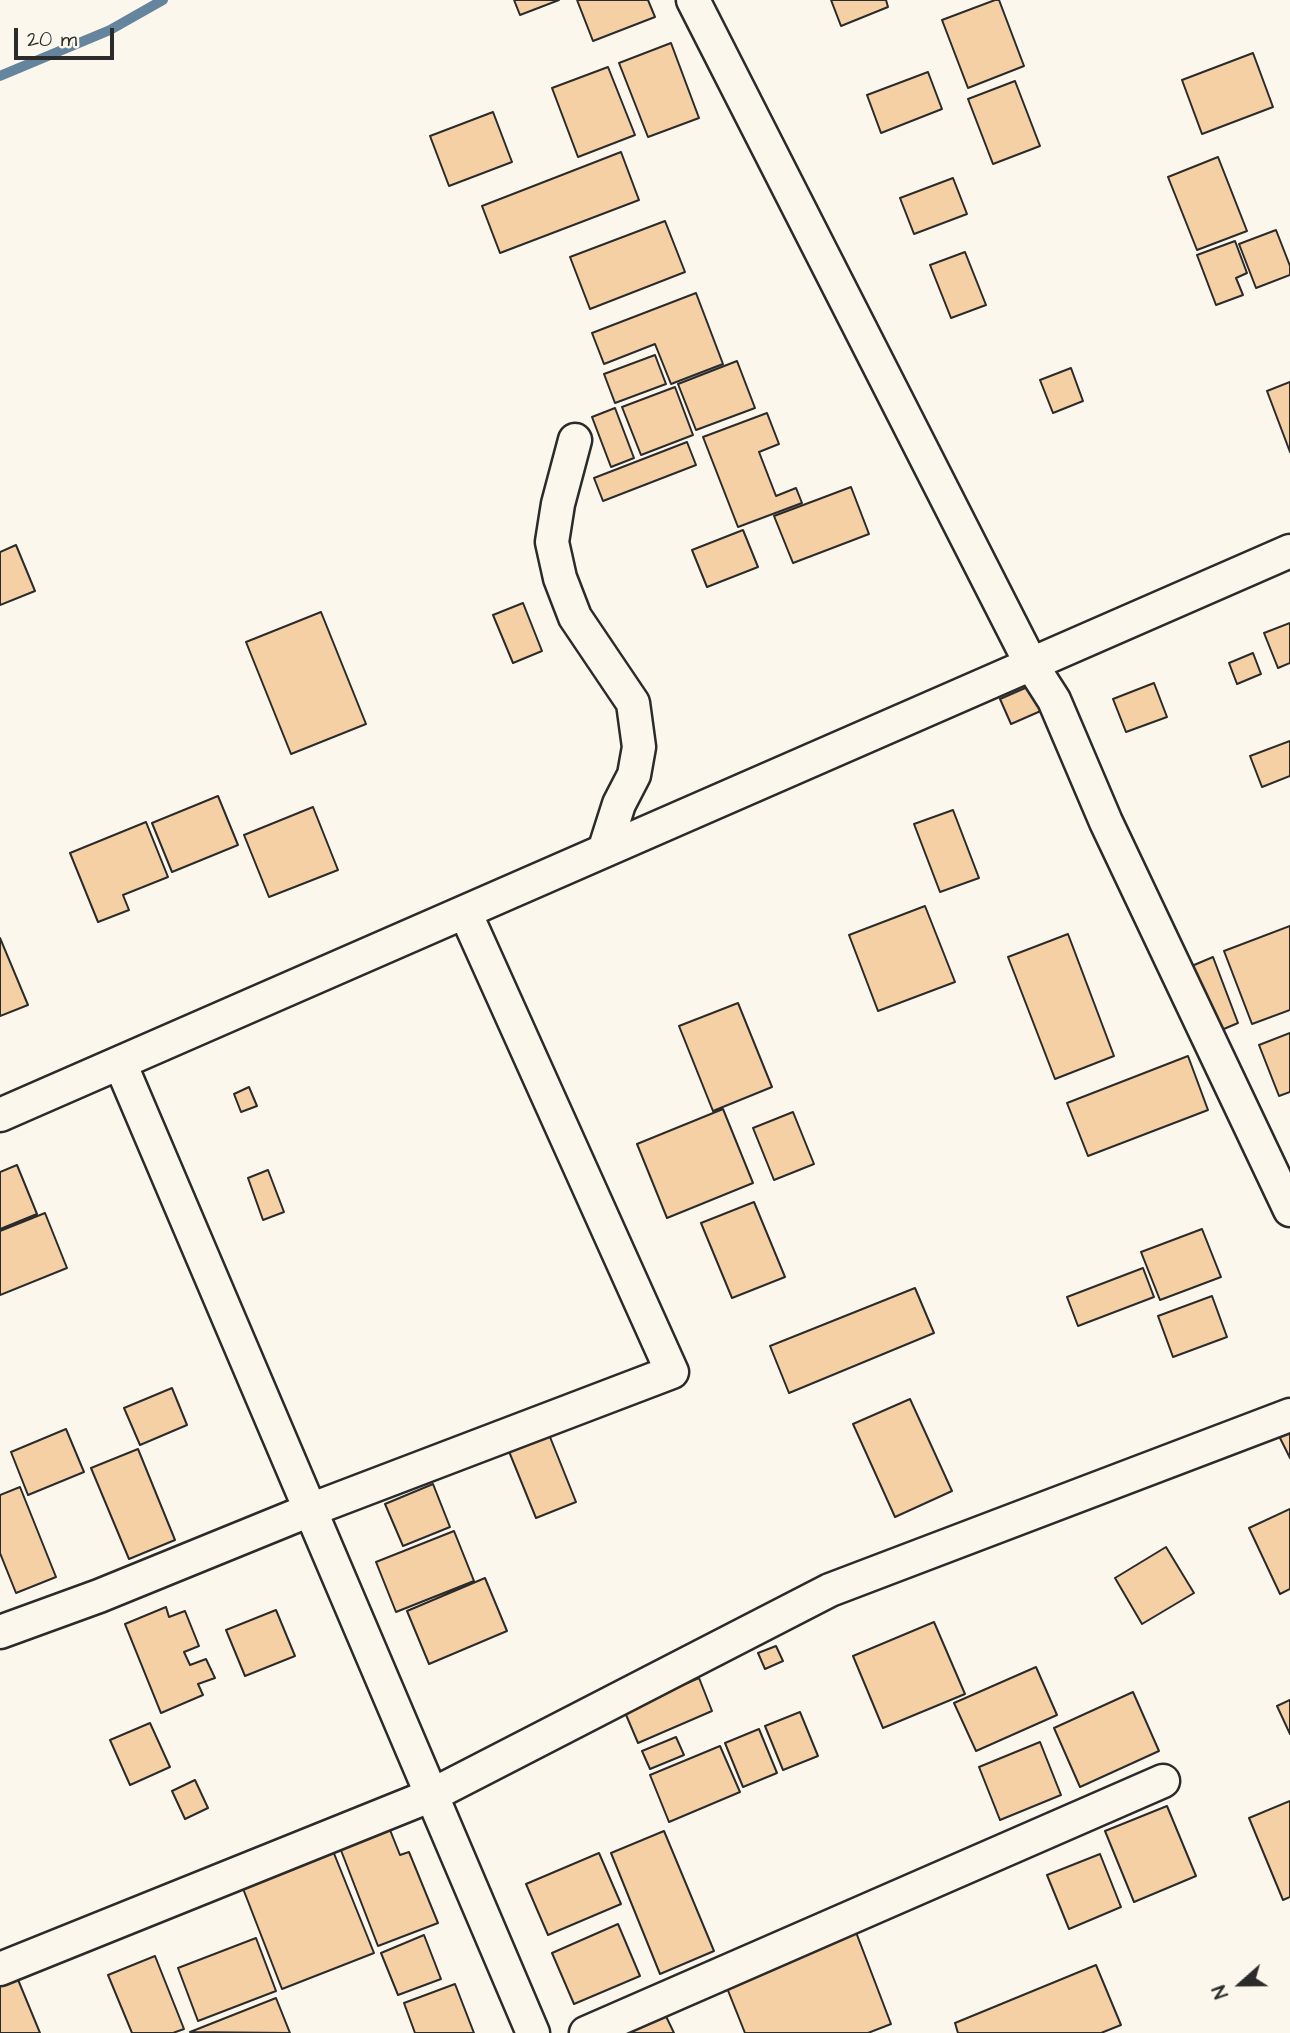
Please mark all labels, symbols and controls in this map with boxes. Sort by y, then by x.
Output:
scale bar [18,14,117,58]
text: 20 m [27,25,77,54]
north arrow [1206,1949,1276,2019]
text: N [1206,1981,1236,2002]

